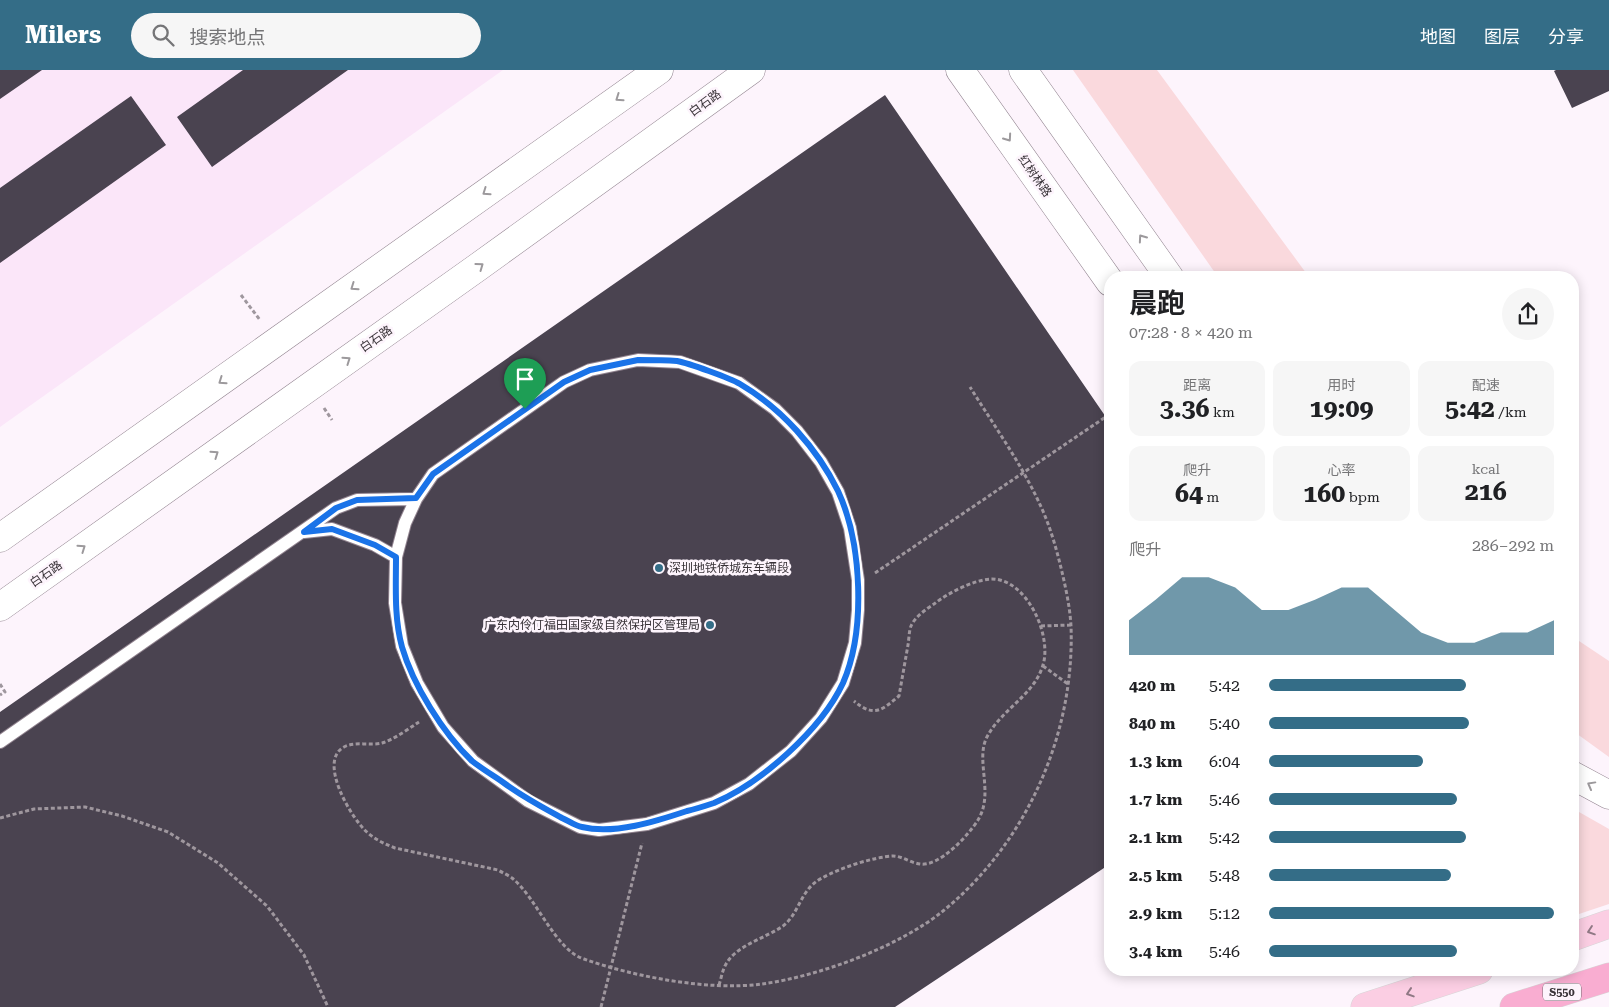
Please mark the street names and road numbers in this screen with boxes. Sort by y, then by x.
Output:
street label: 白石路 [686,87,724,119]
street label: 红树林路 [1015,152,1055,200]
street label: 白石路 [357,323,395,355]
street label: 白石路 [27,558,65,590]
road number: S550 [1543,984,1581,1000]

